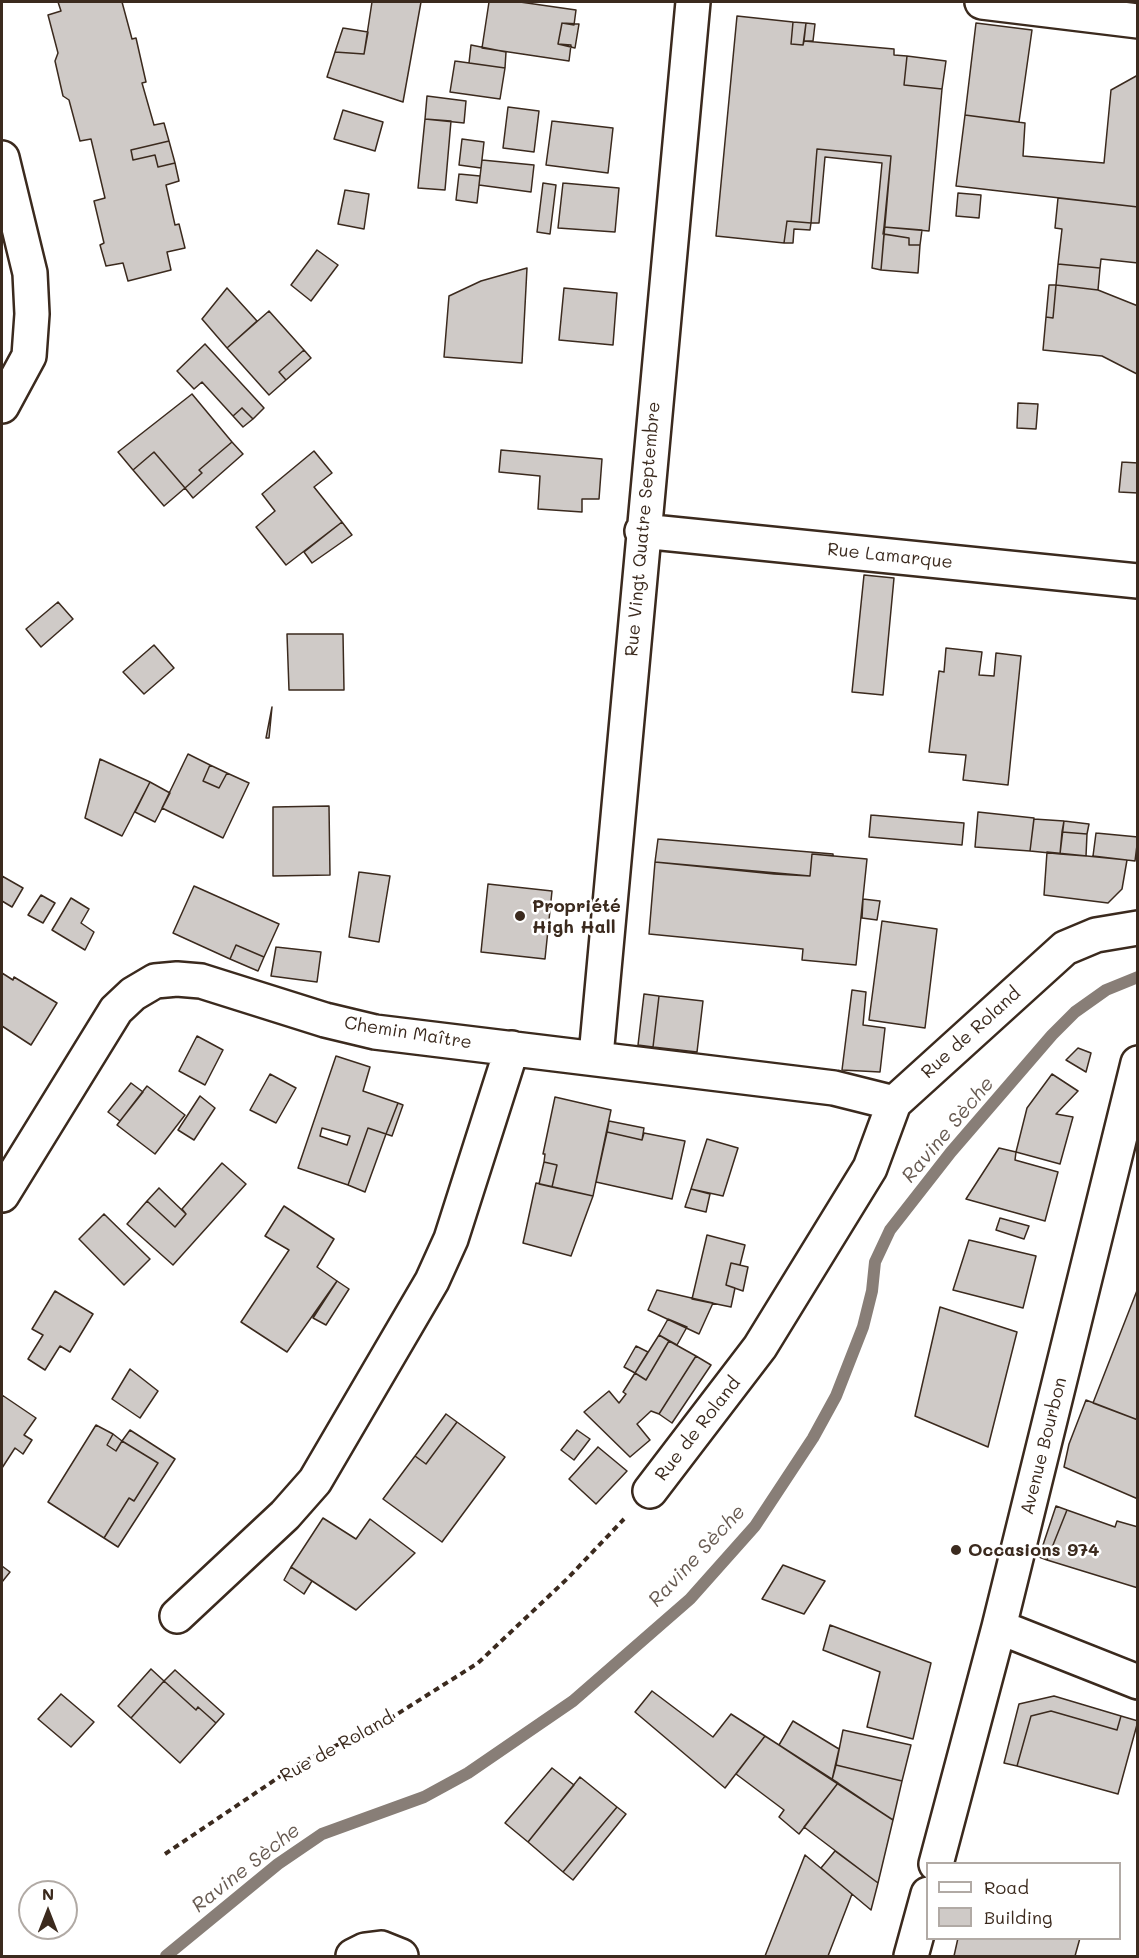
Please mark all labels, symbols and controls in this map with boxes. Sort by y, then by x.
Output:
street label: Rue Vingt Quatre Septembre [621,401,665,657]
street label: Rue Lamarque [826,539,954,573]
place label: Propriété High Hall [532,895,621,938]
marker: Propriété High Hall [513,909,527,923]
street label: Rue de Roland [917,983,1025,1083]
street label: Chemin Maître [343,1012,473,1054]
water label: Ravine Sèche [897,1072,999,1188]
street label: Rue de Roland [651,1373,745,1485]
street label: Avenue Bourbon [1016,1375,1072,1517]
water label: Ravine Sèche [644,1500,750,1612]
place label: Occasions 974 [968,1539,1099,1561]
marker: Occasions 974 [949,1543,963,1557]
street label: Rue de Roland [277,1707,397,1787]
water label: Ravine Sèche [187,1818,305,1918]
legend [926,1862,1121,1940]
text: Road [984,1875,1029,1899]
north arrow [18,1880,78,1940]
text: N [42,1883,54,1904]
text: Building [984,1905,1052,1929]

